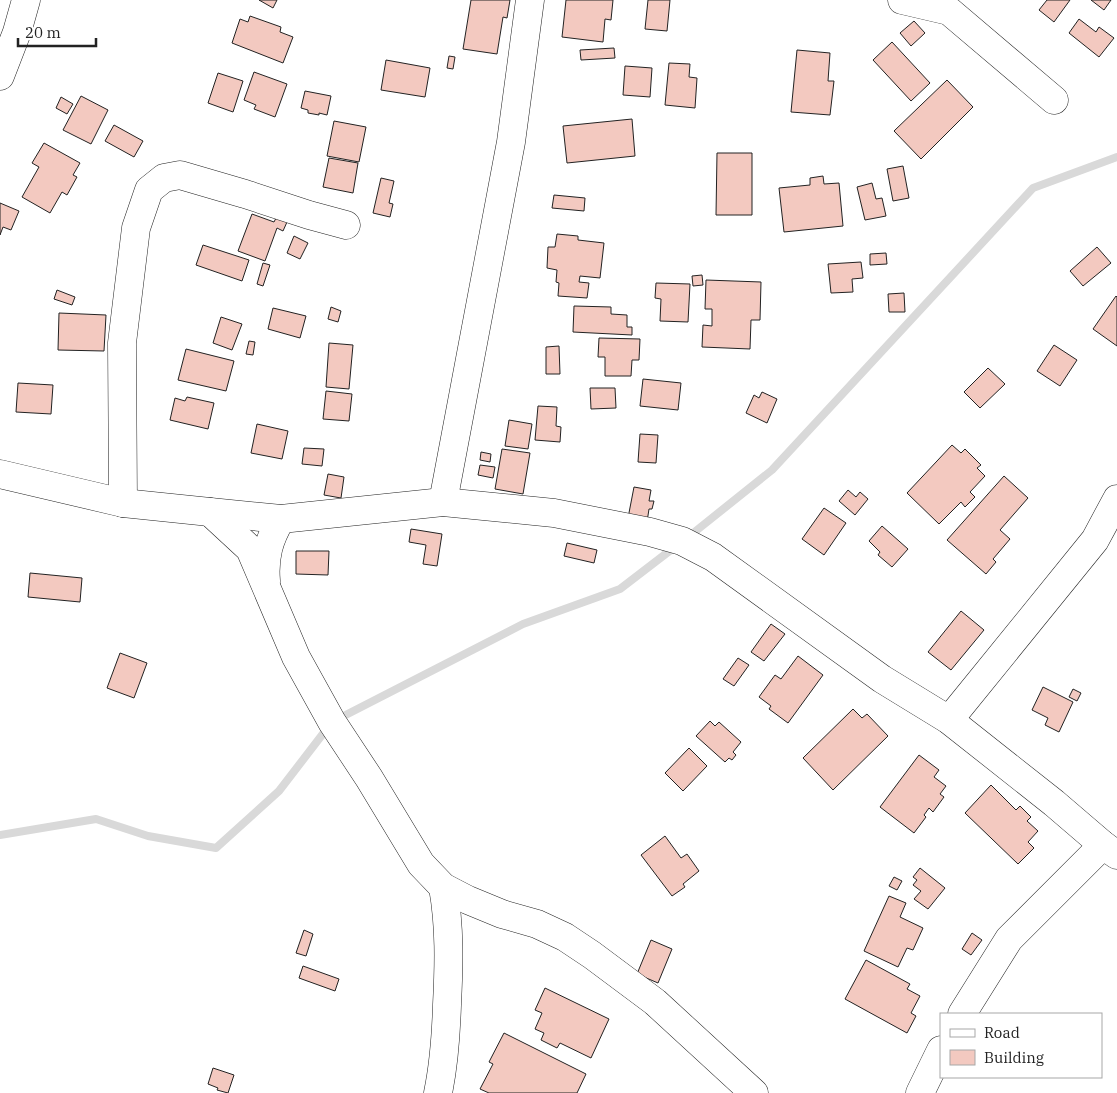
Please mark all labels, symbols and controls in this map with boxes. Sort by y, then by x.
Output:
scale bar [18,15,95,47]
text: 20 m [25,23,61,42]
legend [940,1013,1102,1078]
text: Road [984,1023,1020,1042]
text: Building [984,1048,1044,1067]

